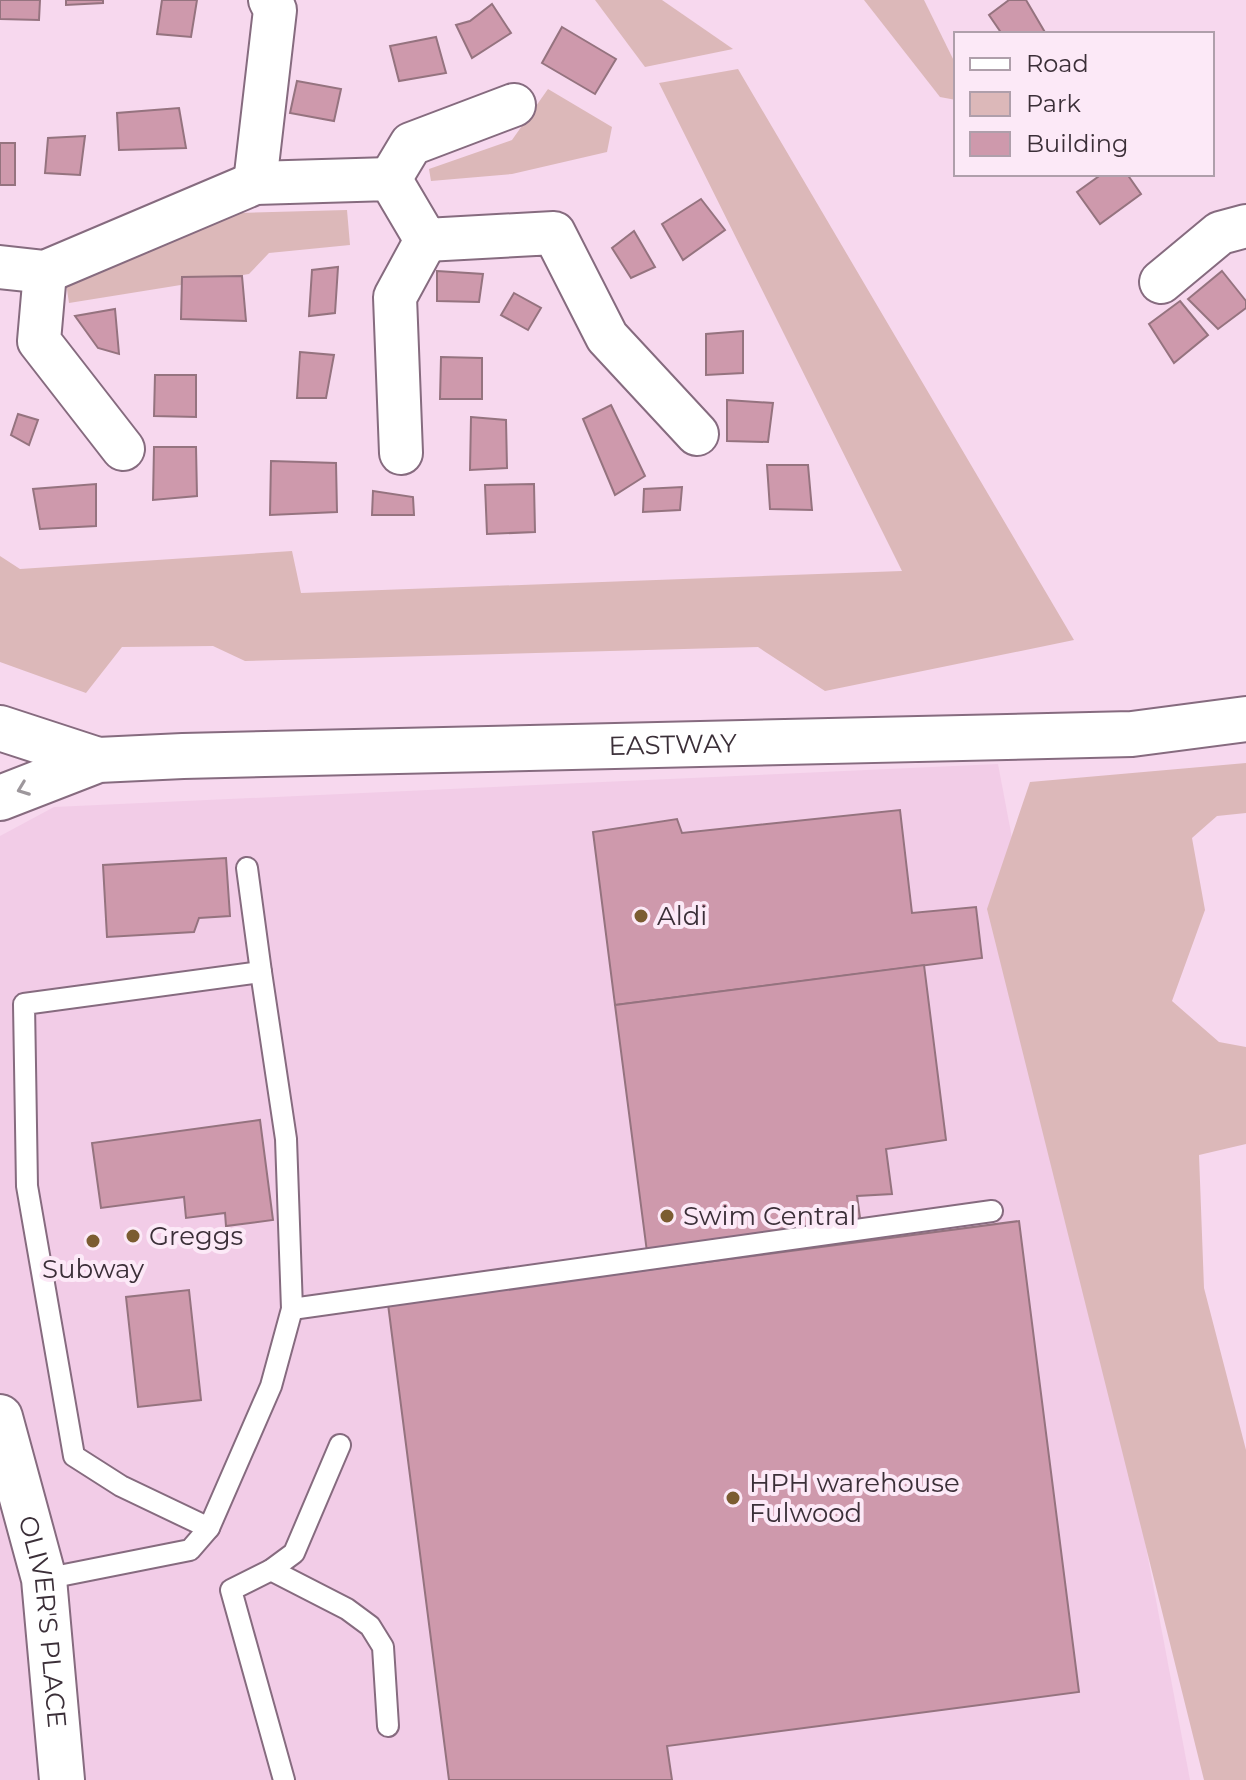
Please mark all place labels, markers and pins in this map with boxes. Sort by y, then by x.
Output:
place label: Aldi [657,900,707,932]
marker: Aldi [632,907,650,925]
place label: Swim Central [683,1200,856,1232]
marker: Swim Central [658,1207,676,1225]
place label: Greggs [149,1220,243,1252]
marker: Greggs [124,1227,142,1245]
marker: Subway [84,1232,102,1250]
place label: Subway [42,1253,145,1285]
place label: HPH warehouse Fulwood [749,1467,960,1529]
marker: HPH warehouse Fulwood [724,1489,742,1507]

